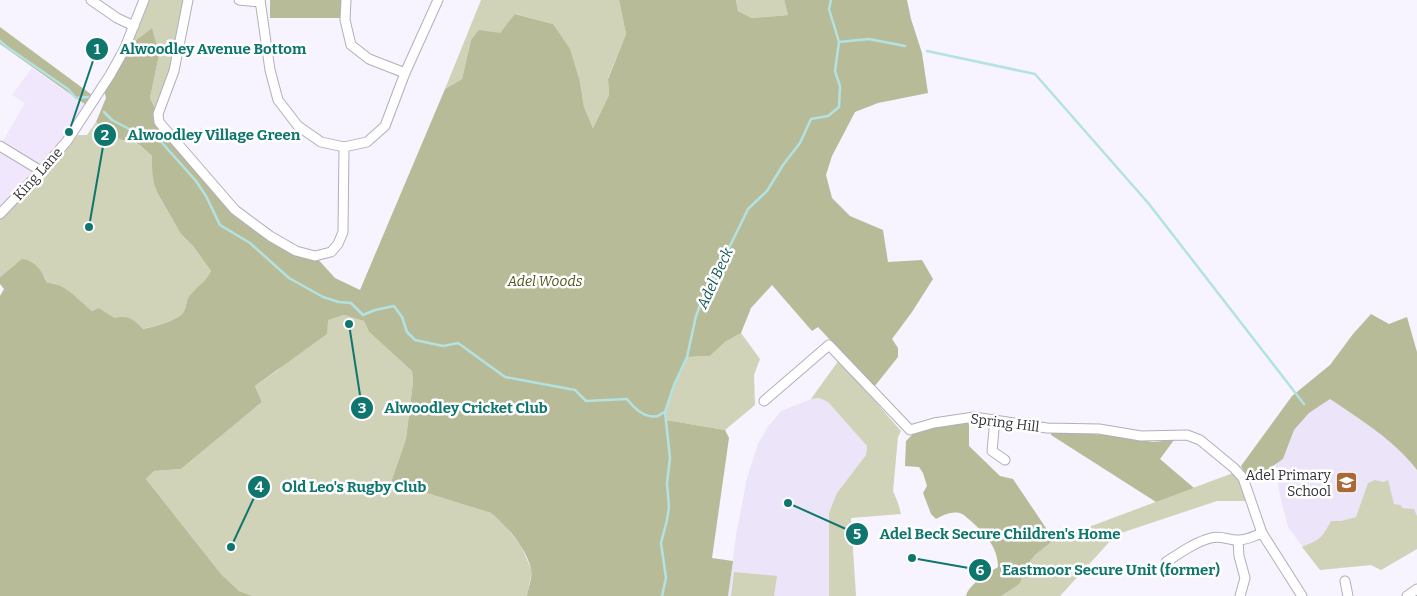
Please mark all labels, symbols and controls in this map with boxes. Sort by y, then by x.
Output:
callout: Alwoodley Avenue Bottom [84,34,316,64]
text: 1 [94,40,101,58]
text: Alwoodley Avenue Bottom [120,40,307,58]
callout: Alwoodley Village Green [93,120,311,150]
text: 2 [101,126,109,144]
text: Alwoodley Village Green [128,126,301,144]
street label: King Lane [10,144,66,204]
water label: Adel Beck [693,244,737,312]
park label: Adel Woods [507,273,583,290]
callout: Alwoodley Cricket Club [349,393,558,423]
text: 3 [358,399,366,417]
text: Alwoodley Cricket Club [384,399,548,417]
street label: Spring Hill [970,410,1040,436]
place label: Adel Primary School [1245,467,1332,500]
school or university icon: Adel Primary School [1335,471,1359,495]
callout: Old Leo's Rugby Club [246,472,436,502]
text: 4 [254,478,264,496]
text: Old Leo's Rugby Club [282,478,426,496]
callout: Adel Beck Secure Children's Home [845,519,1131,549]
text: 5 [853,525,861,543]
text: Adel Beck Secure Children's Home [879,525,1121,543]
callout: Eastmoor Secure Unit (former) [967,555,1231,585]
text: 6 [976,561,985,579]
text: Eastmoor Secure Unit (former) [1002,561,1220,579]

